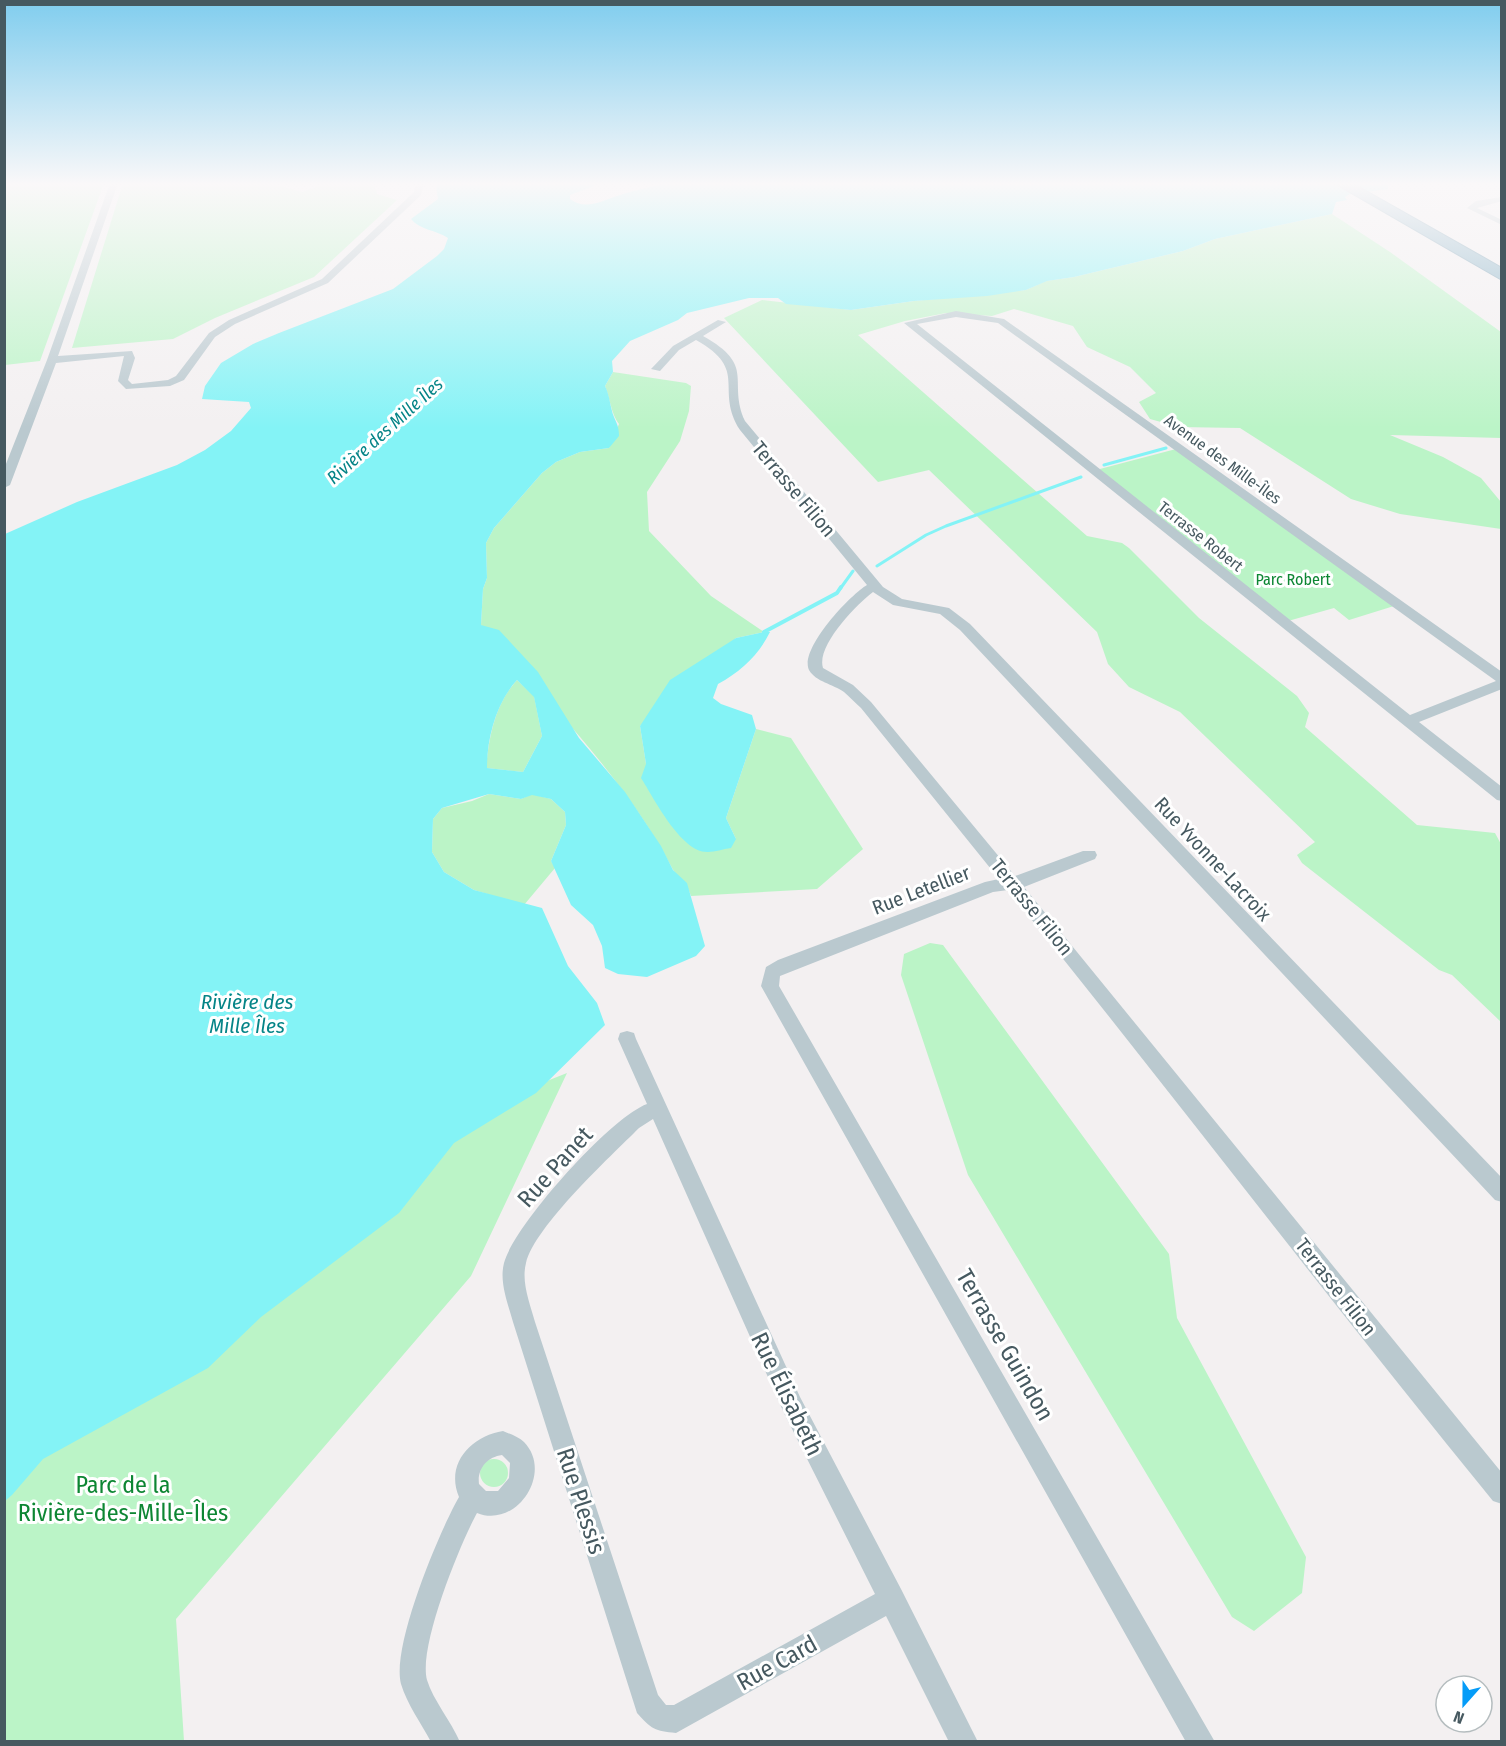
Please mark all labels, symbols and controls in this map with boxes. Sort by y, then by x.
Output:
water label: Rivière des Mille Îles [322,373,448,489]
street label: Avenue des Mille-Îles [1161,411,1285,508]
street label: Terrasse Filion [747,436,841,542]
street label: Terrasse Robert [1155,497,1247,576]
park label: Parc Robert [1255,570,1331,589]
street label: Rue Yvonne-Lacroix [1150,792,1277,926]
street label: Terrasse Filion [986,854,1078,960]
street label: Rue Letellier [869,860,973,920]
water label: Rivière des Mille Îles [201,989,293,1039]
street label: Rue Panet [512,1121,598,1213]
street label: Terrasse Filion [1291,1233,1381,1341]
street label: Terrasse Guindon [950,1264,1060,1426]
street label: Rue Élisabeth [745,1327,830,1460]
street label: Rue Plessis [551,1444,611,1558]
park label: Parc de la Rivière-des-Mille-Îles [18,1471,228,1527]
street label: Rue Card [732,1630,822,1696]
north arrow [1434,1674,1494,1734]
text: N [1451,1707,1467,1728]

